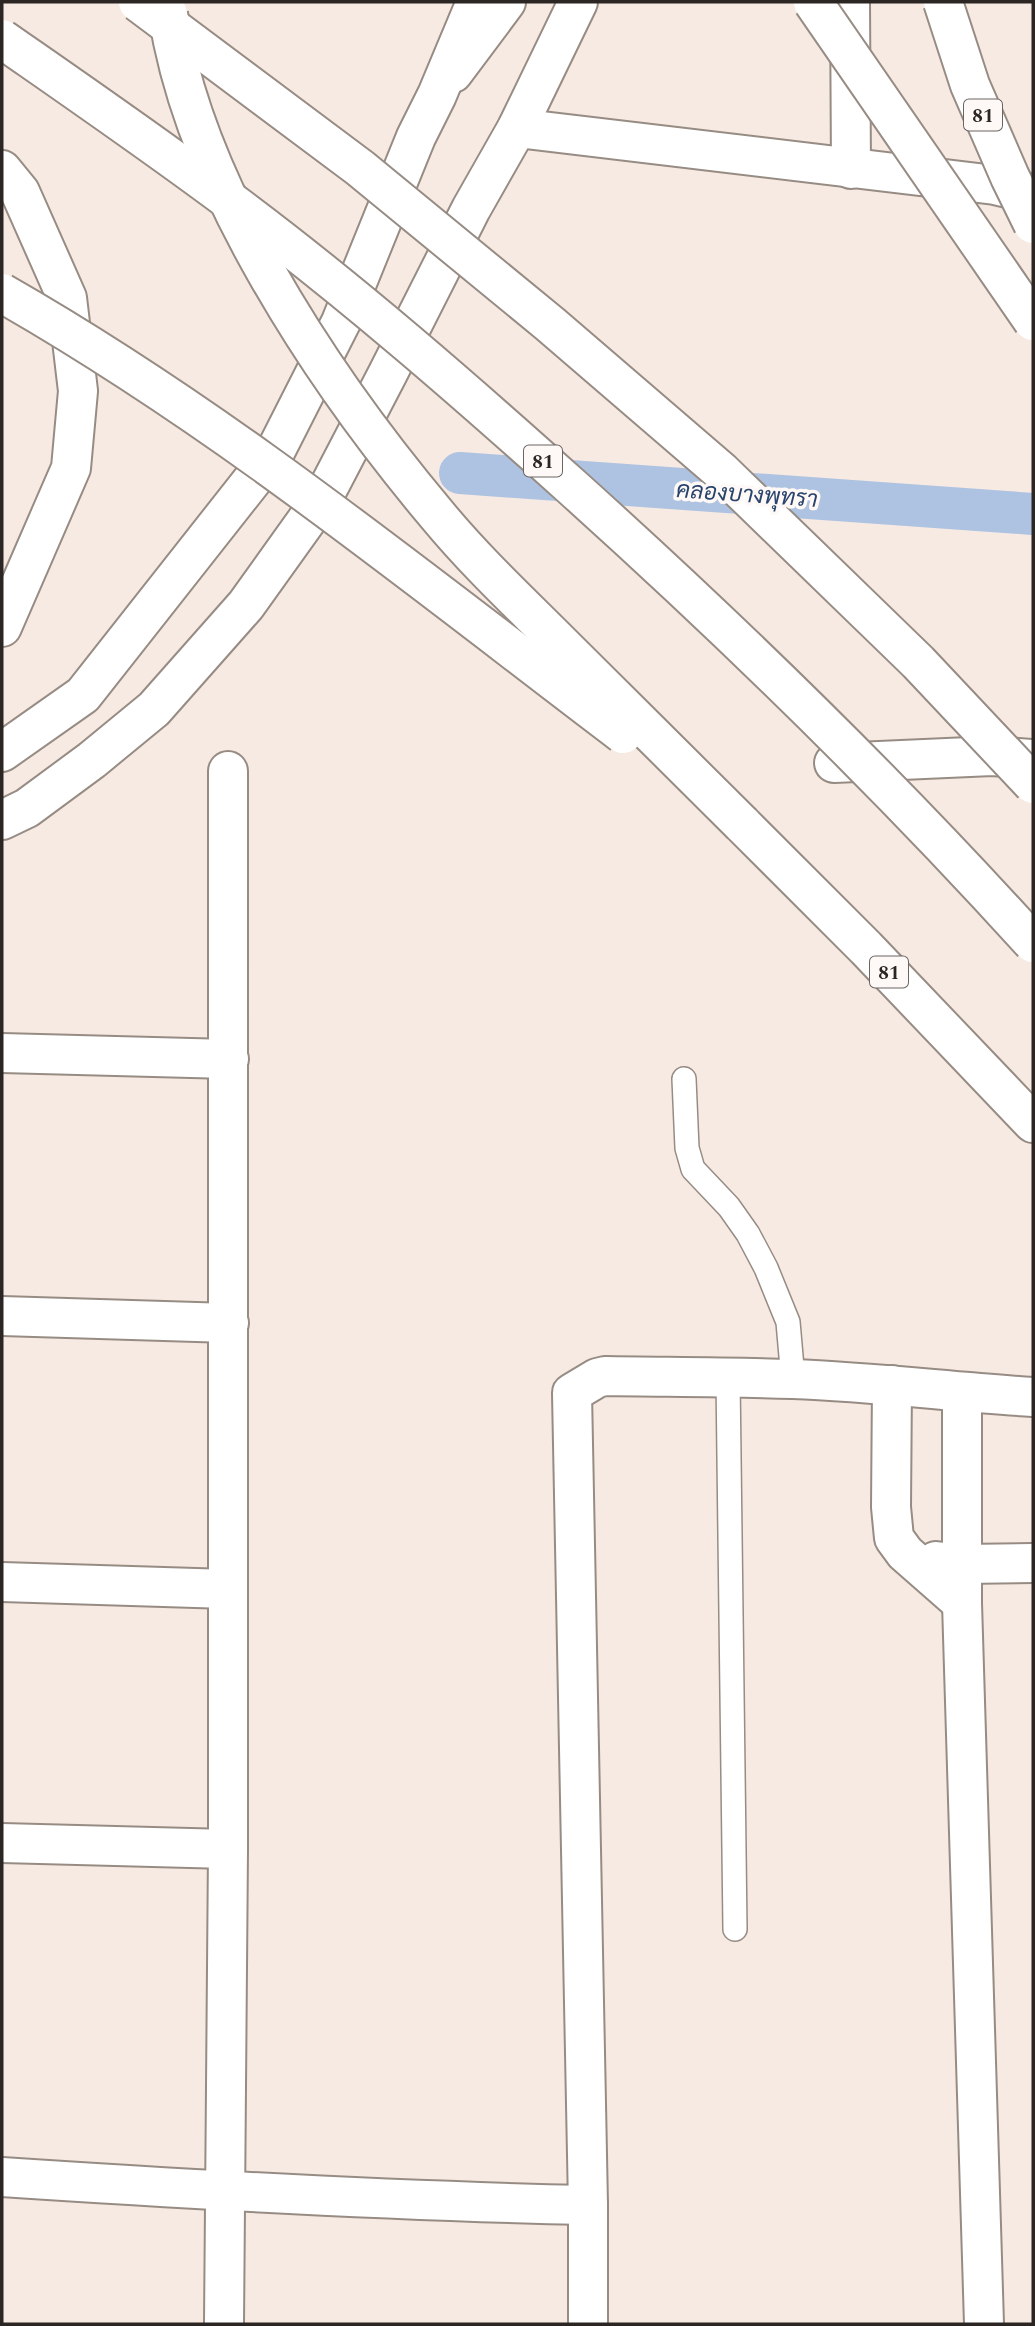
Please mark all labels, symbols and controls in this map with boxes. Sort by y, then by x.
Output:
road number: 81 [964,99,1002,130]
road number: 81 [524,446,562,476]
water label: คลองบางพุทรา [675,473,819,518]
road number: 81 [870,956,908,988]

